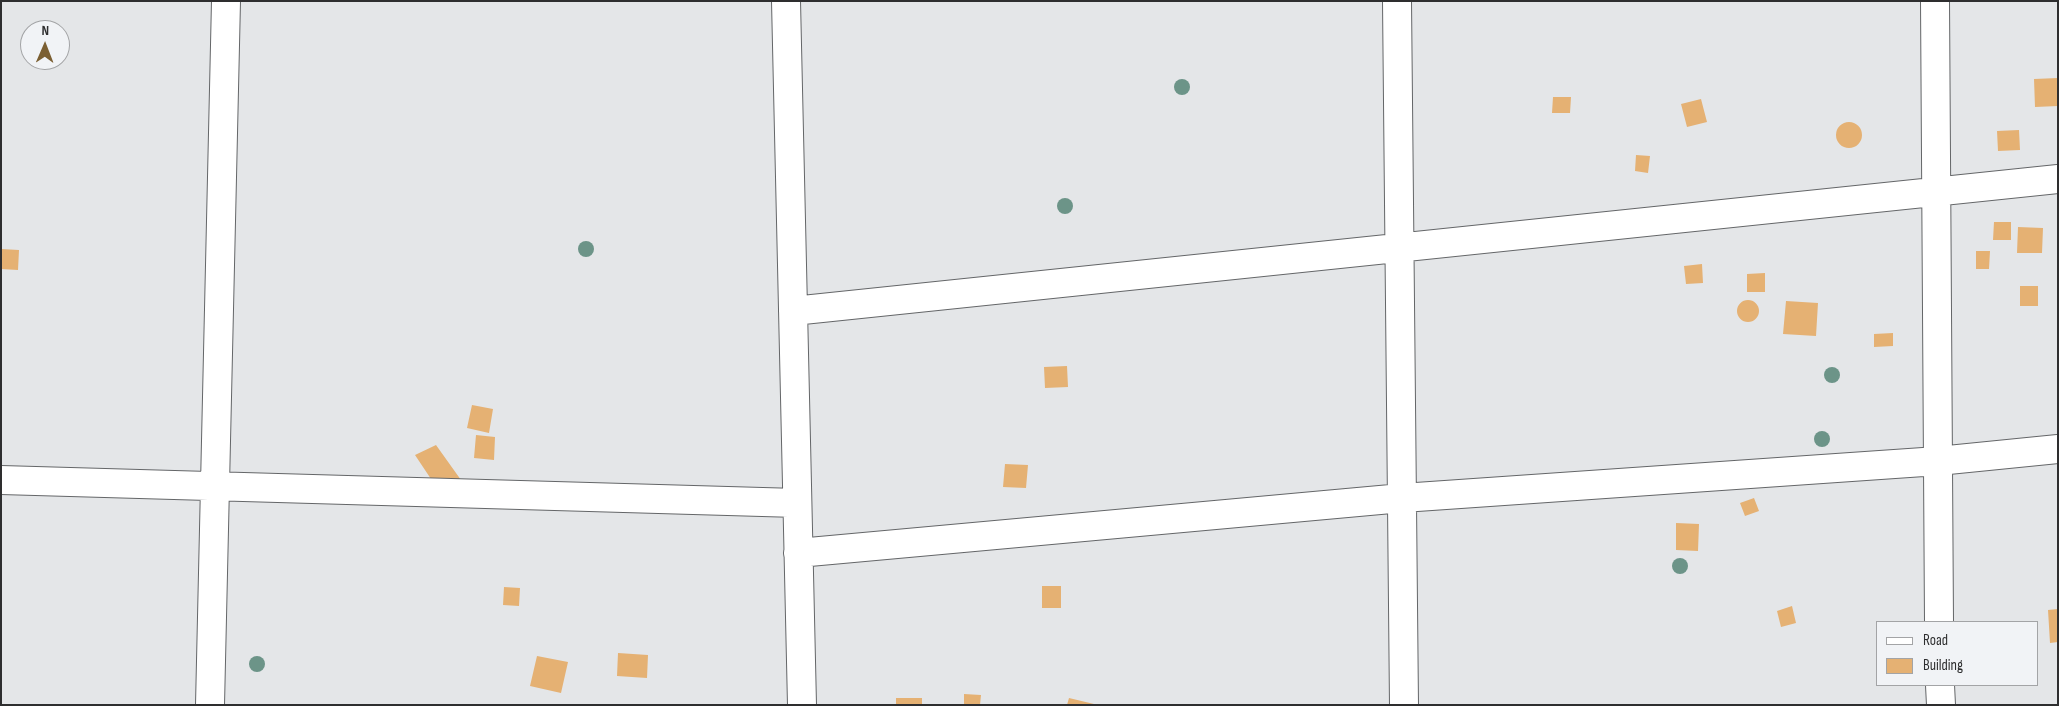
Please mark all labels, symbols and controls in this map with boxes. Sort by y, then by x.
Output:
north arrow [20,20,70,70]
text: N [41,22,49,39]
legend [1876,621,2039,686]
text: Road [1923,631,1948,650]
text: Building [1923,656,1963,675]

